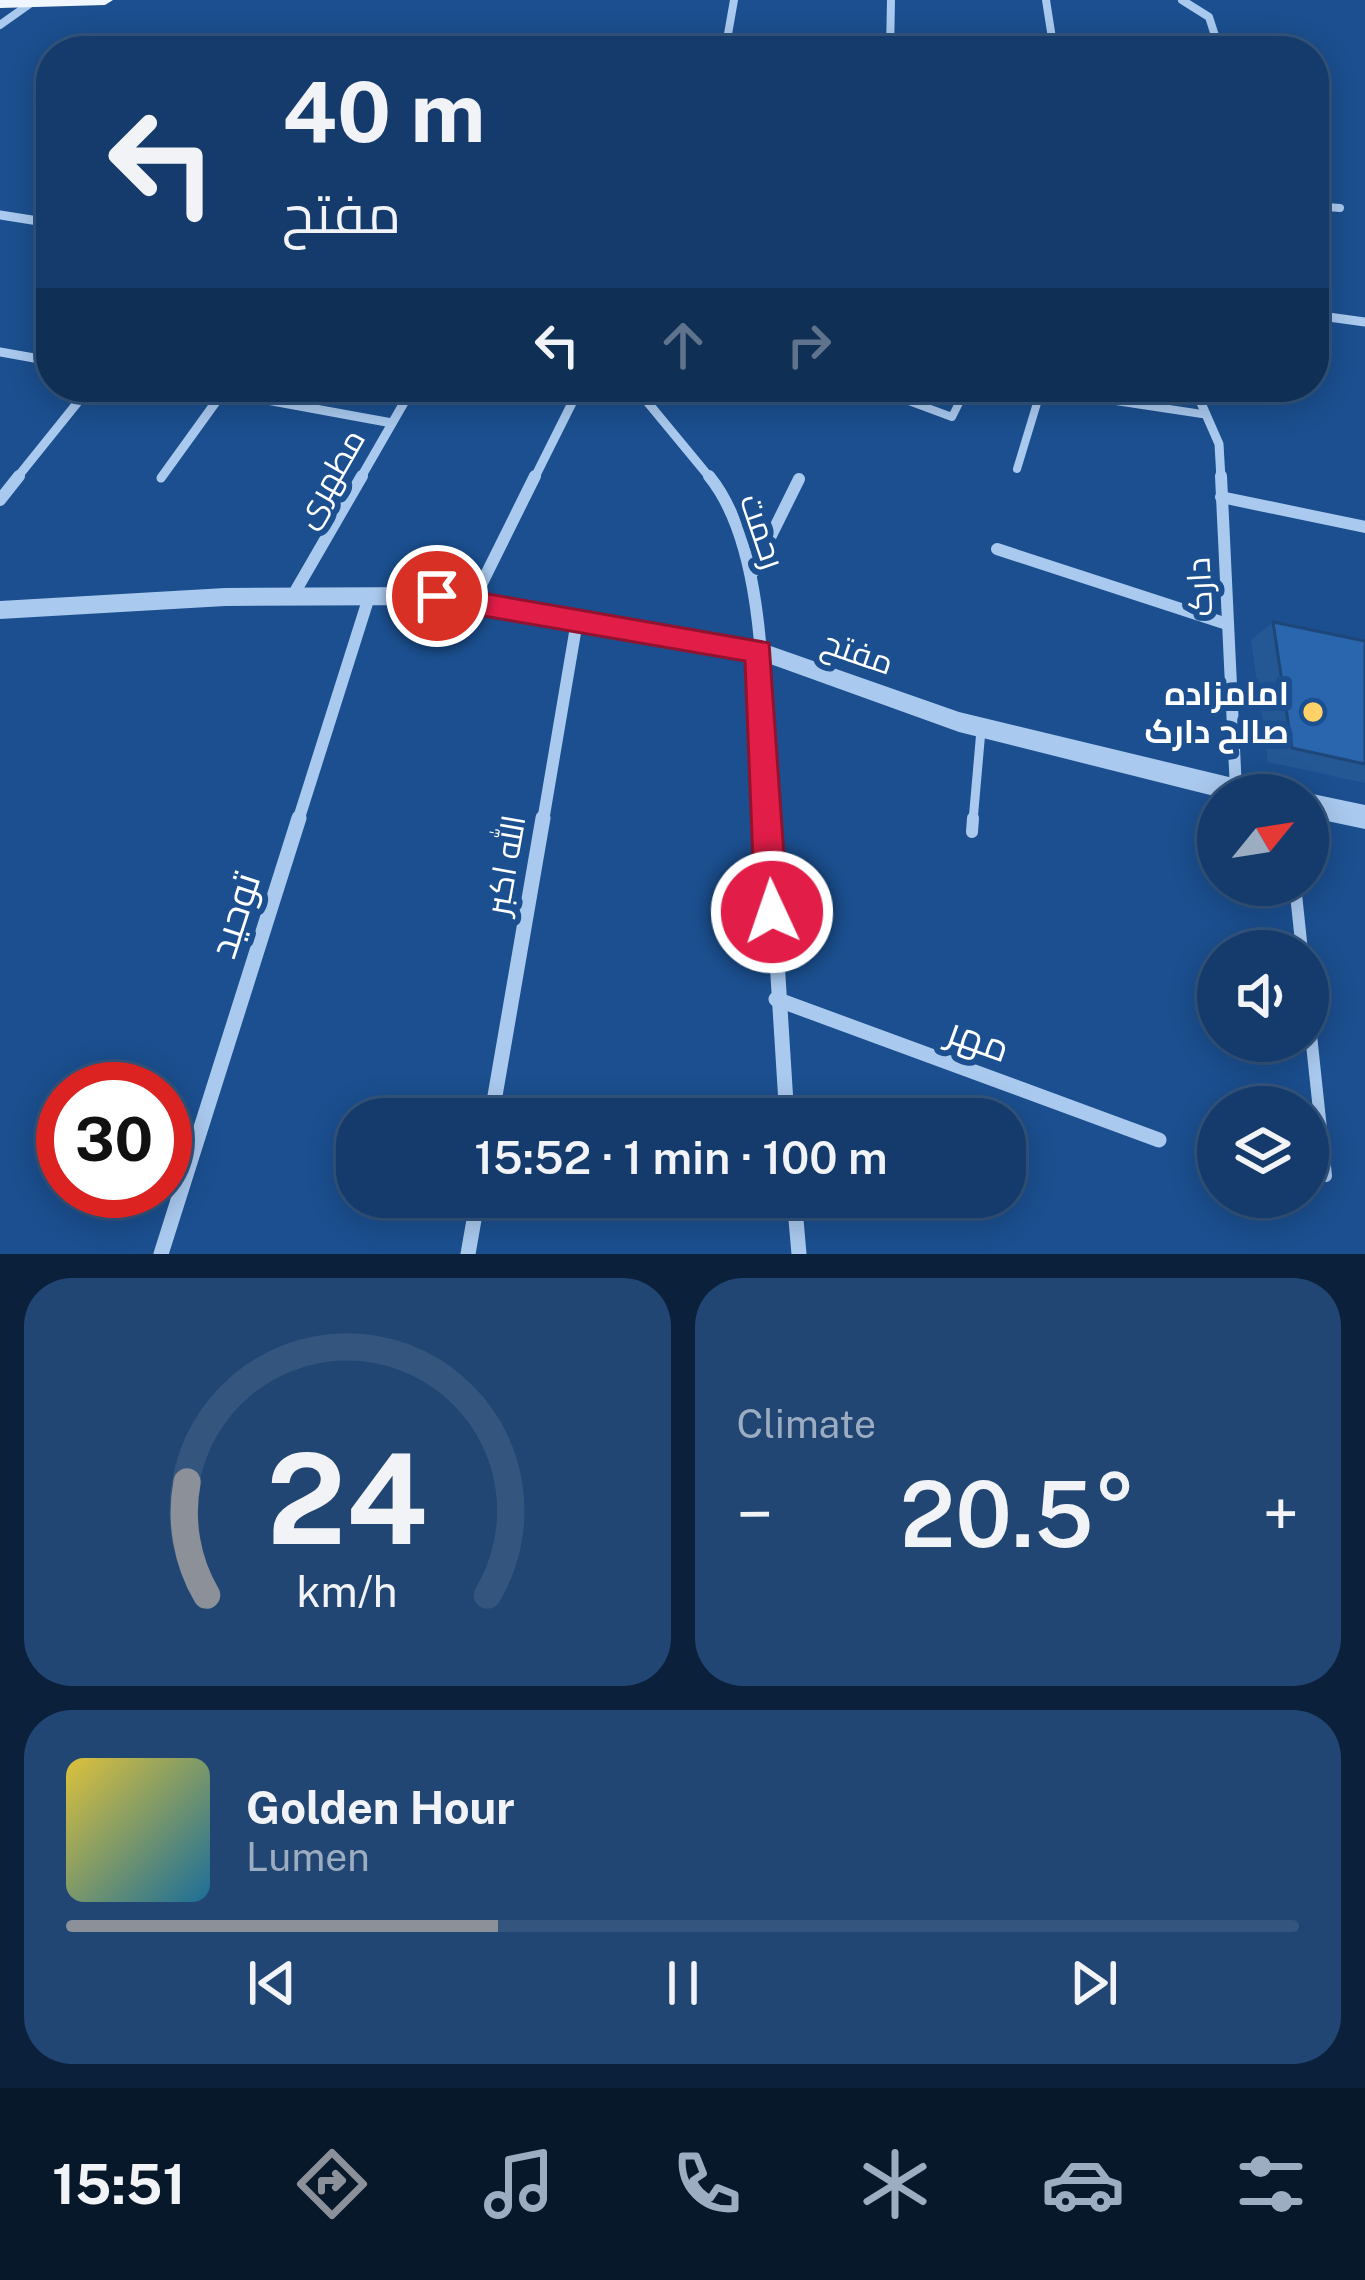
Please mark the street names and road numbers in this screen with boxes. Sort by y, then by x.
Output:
street label: مطهری [286,422,373,534]
street label: رحمت [733,489,793,573]
street label: دارک [1178,556,1220,618]
street label: مفتح [816,622,899,686]
street label: الله اکبر [475,812,533,920]
street label: توحید [199,867,269,963]
street label: مهر [940,1006,1016,1072]

